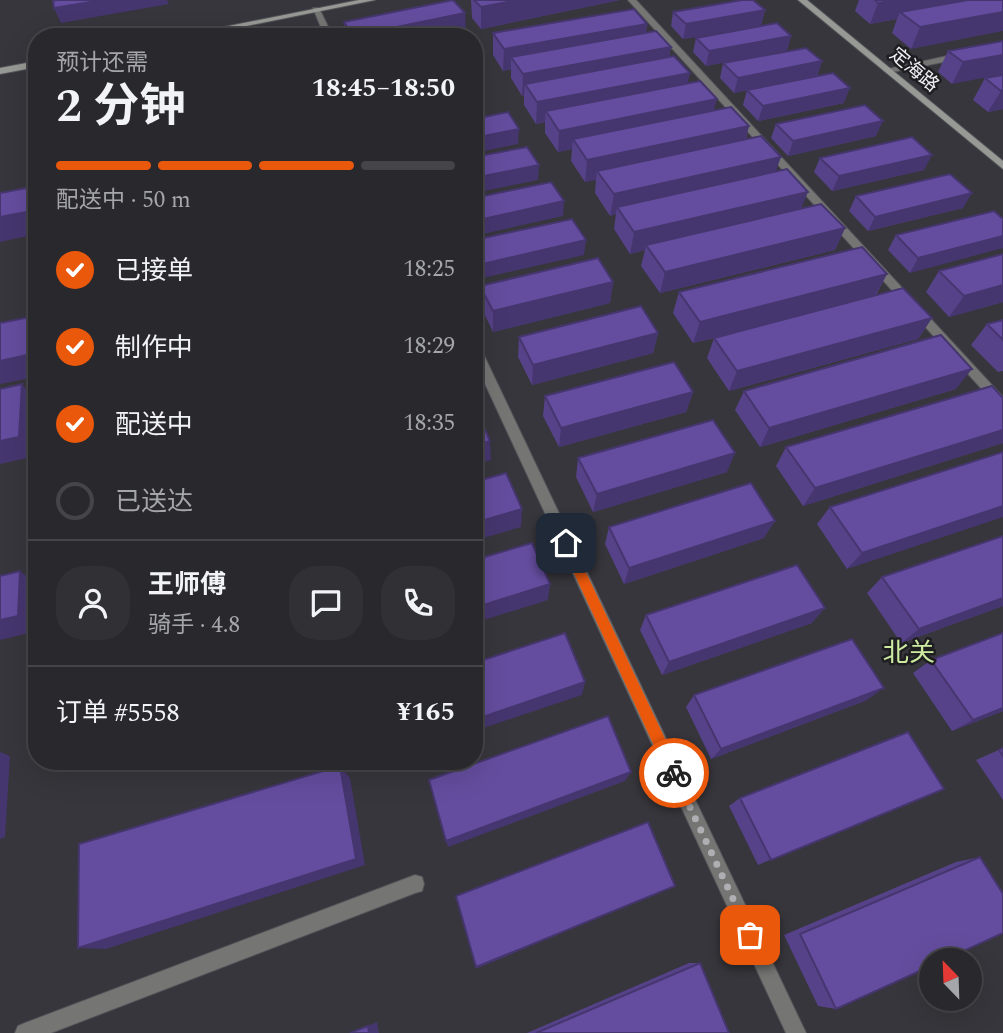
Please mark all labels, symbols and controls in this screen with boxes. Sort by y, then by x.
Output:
street label: 定海路 [883,41,945,99]
text: 预计还需 [56,46,148,81]
text: 18:45–18:50 [311,68,455,108]
text: 2 分钟 [56,72,185,142]
text: 配送中 · 50 m [56,183,191,218]
icon: check [56,251,94,289]
text: 已接单 [115,251,193,291]
text: 18:25 [403,252,455,287]
icon: check [56,328,94,366]
text: 制作中 [115,328,193,368]
text: 18:29 [403,329,455,364]
icon: check [56,405,94,443]
text: 配送中 [115,405,193,445]
text: 18:35 [403,406,455,441]
text: 已送达 [115,482,193,522]
pin [536,513,596,573]
icon: home [547,524,585,562]
text: 王师傅 [148,565,226,605]
button: person [56,566,130,640]
button: chat [289,566,363,640]
button: phone [381,566,455,640]
text: 骑手 · 4.8 [148,608,240,643]
district label: 北关 [883,633,935,673]
text: ¥165 [397,692,455,732]
text: 订单 #5558 [56,693,180,733]
courier [639,738,709,808]
icon: bike [655,754,693,792]
pin [720,905,780,965]
icon: bag [731,916,769,954]
north arrow [919,948,982,1012]
map controls [919,948,982,1011]

